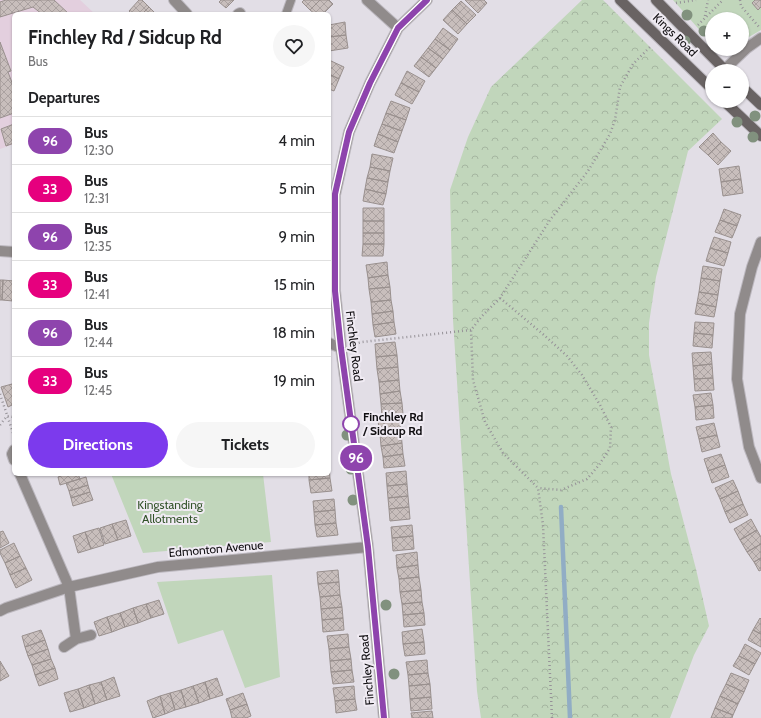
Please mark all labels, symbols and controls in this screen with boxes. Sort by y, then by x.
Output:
street label: Kings Road [650,10,701,59]
map controls [705,12,749,108]
button: + [705,12,749,56]
button: heart [273,25,315,67]
text: Finchley Rd / Sidcup Rd [28,26,222,49]
text: Bus [28,53,48,69]
button: − [705,64,749,108]
text: Departures [28,89,100,107]
text: Bus [84,124,108,142]
text: 96 [42,132,58,150]
text: 4 min [278,132,315,150]
text: 12:30 [84,142,114,158]
text: Bus [84,172,108,190]
text: 33 [42,180,58,198]
text: 5 min [279,180,315,198]
text: 12:31 [84,190,109,206]
text: Bus [84,220,108,238]
text: 96 [42,228,58,246]
text: 9 min [278,228,315,246]
text: 12:35 [84,238,112,254]
text: Bus [84,268,108,286]
text: 33 [42,276,58,294]
text: 15 min [274,276,315,294]
text: 12:41 [84,286,110,302]
street label: Finchley Road [343,310,366,382]
text: Bus [84,316,108,334]
text: 96 [42,324,58,342]
text: 18 min [273,324,315,342]
text: 12:44 [84,334,113,350]
text: Bus [84,364,108,382]
text: 33 [42,372,58,390]
text: 19 min [273,372,315,390]
text: 12:45 [84,382,112,398]
place label: Finchley Rd / Sidcup Rd [362,409,423,438]
marker: Finchley Rd / Sidcup Rd [342,415,360,433]
button: Directions [28,422,168,468]
button: Tickets [176,422,315,468]
line badge: 96 [338,445,374,471]
text: 96 [348,449,364,467]
park label: Kingstanding Allotments [137,497,204,526]
street label: Edmonton Avenue [168,537,264,560]
street label: Finchley Road [356,634,377,706]

